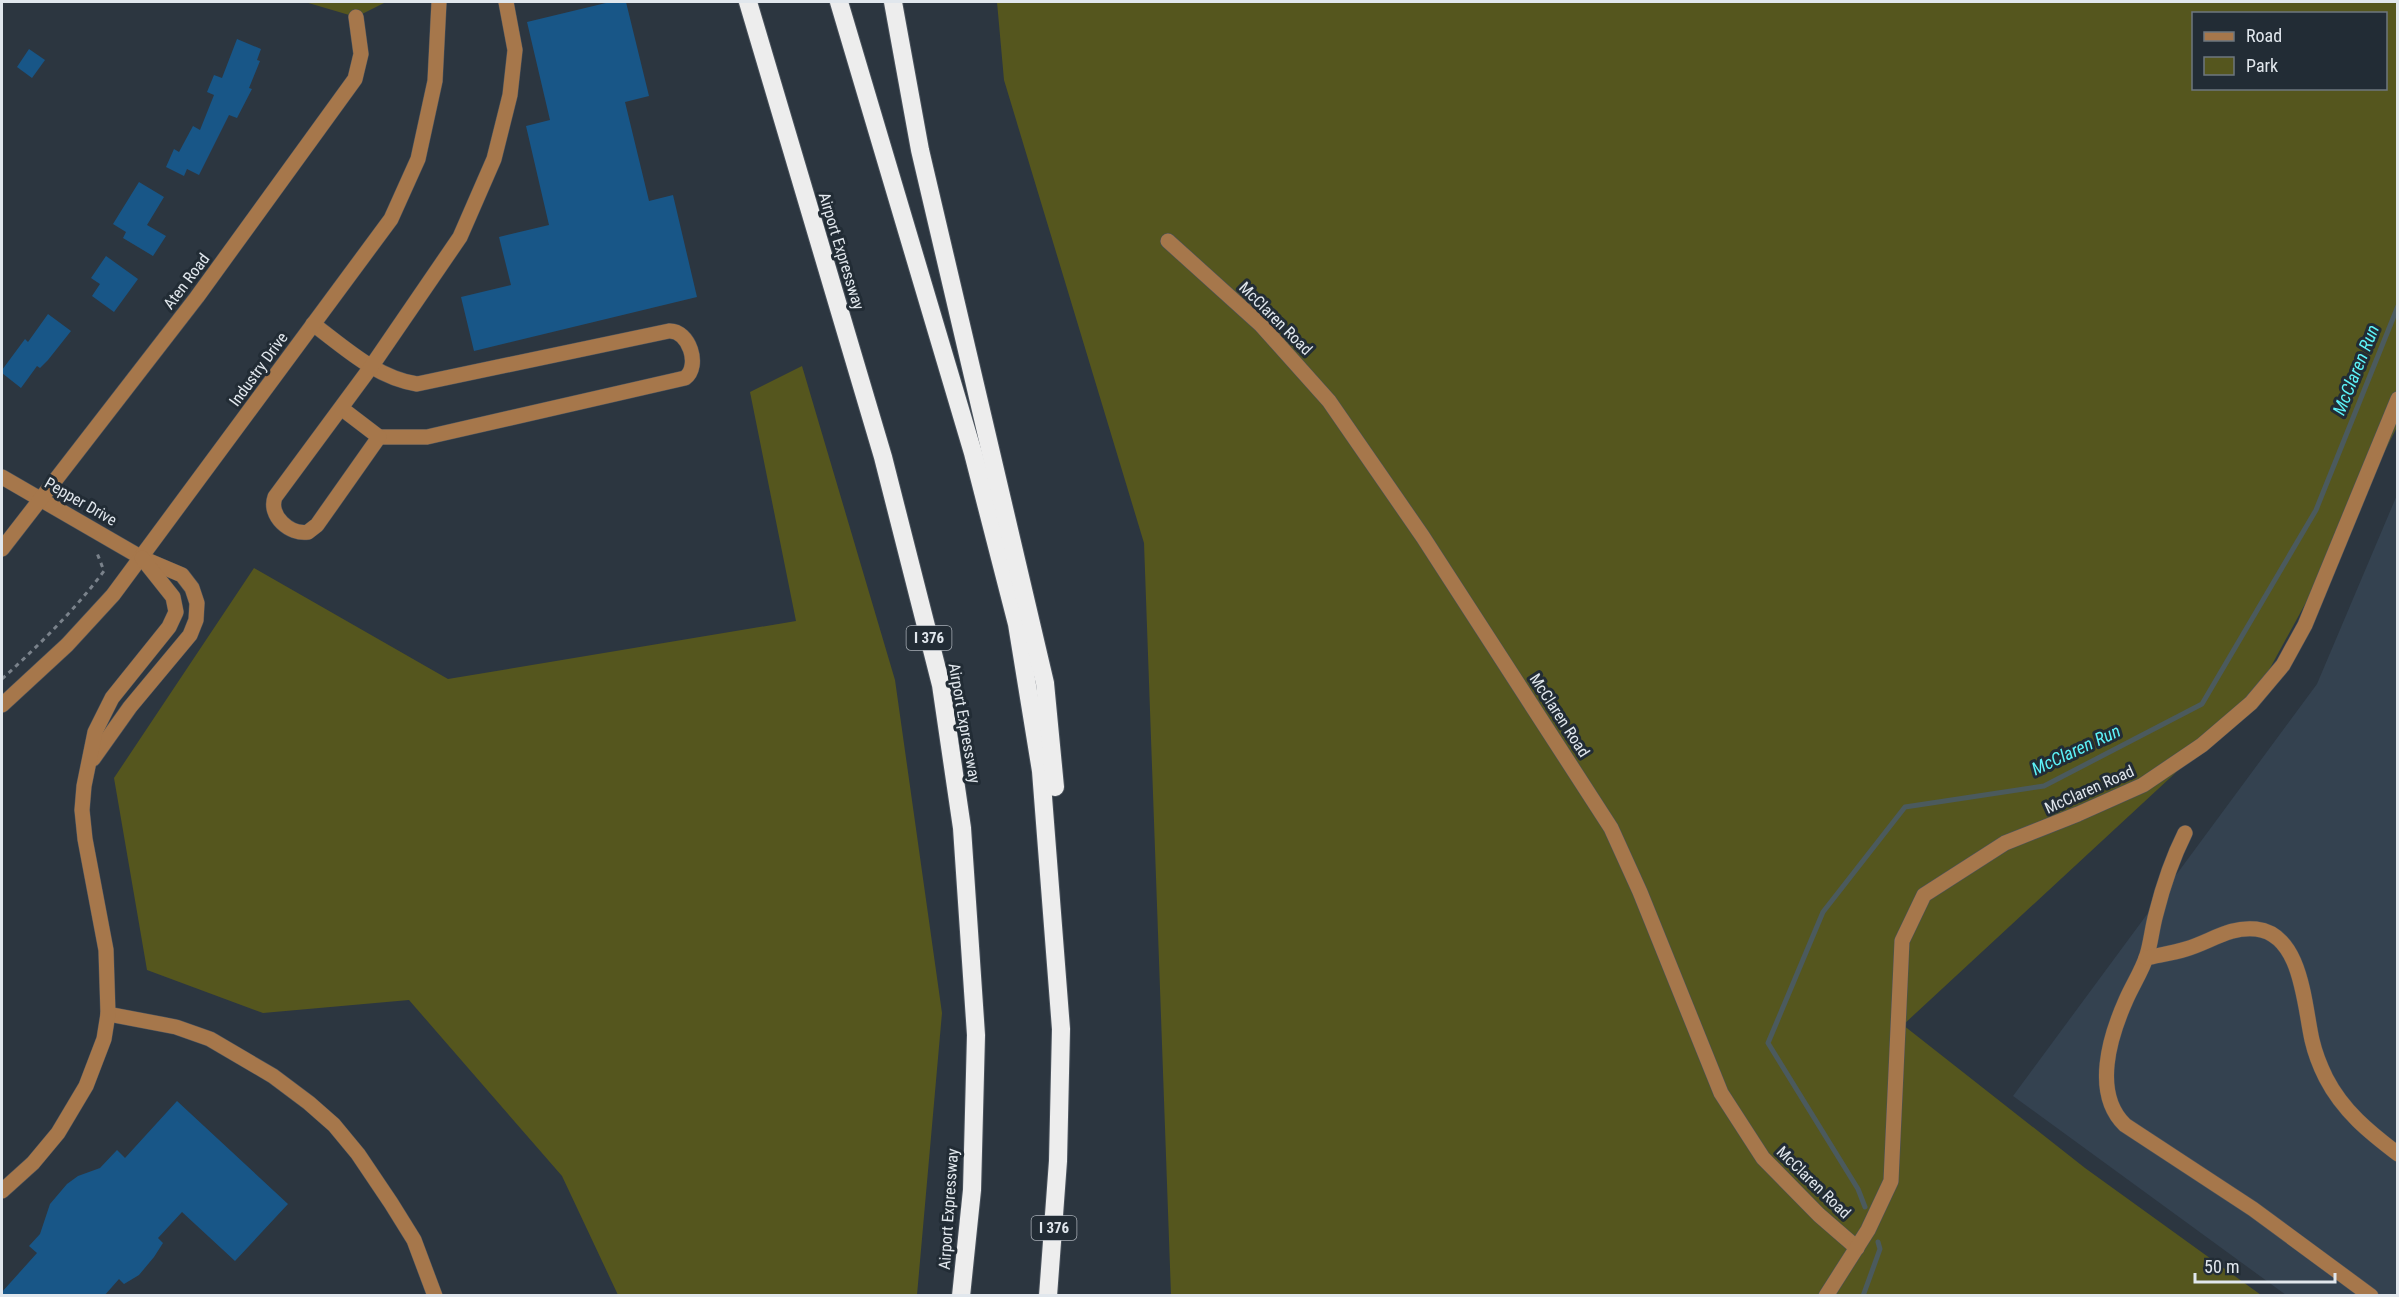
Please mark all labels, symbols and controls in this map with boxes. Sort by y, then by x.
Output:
legend [2192,12,2387,90]
text: Road [2246,25,2282,46]
text: Park [2246,55,2278,76]
street label: Airport Expressway [815,190,868,312]
street label: Aten Road [159,250,214,313]
street label: McClaren Road [1235,278,1316,359]
water label: McClaren Run [2328,322,2383,418]
street label: Industry Drive [225,329,292,410]
street label: Pepper Drive [41,473,120,530]
road number: I 376 [906,626,952,650]
street label: Airport Expressway [945,662,984,785]
street label: McClaren Road [1526,670,1594,761]
water label: McClaren Run [2028,720,2124,779]
street label: McClaren Road [2042,761,2137,818]
street label: McClaren Road [1773,1142,1855,1222]
street label: Airport Expressway [935,1147,962,1270]
road number: I 376 [1032,1216,1076,1240]
scale bar [2195,1246,2334,1284]
text: 50 m [2204,1256,2239,1277]

